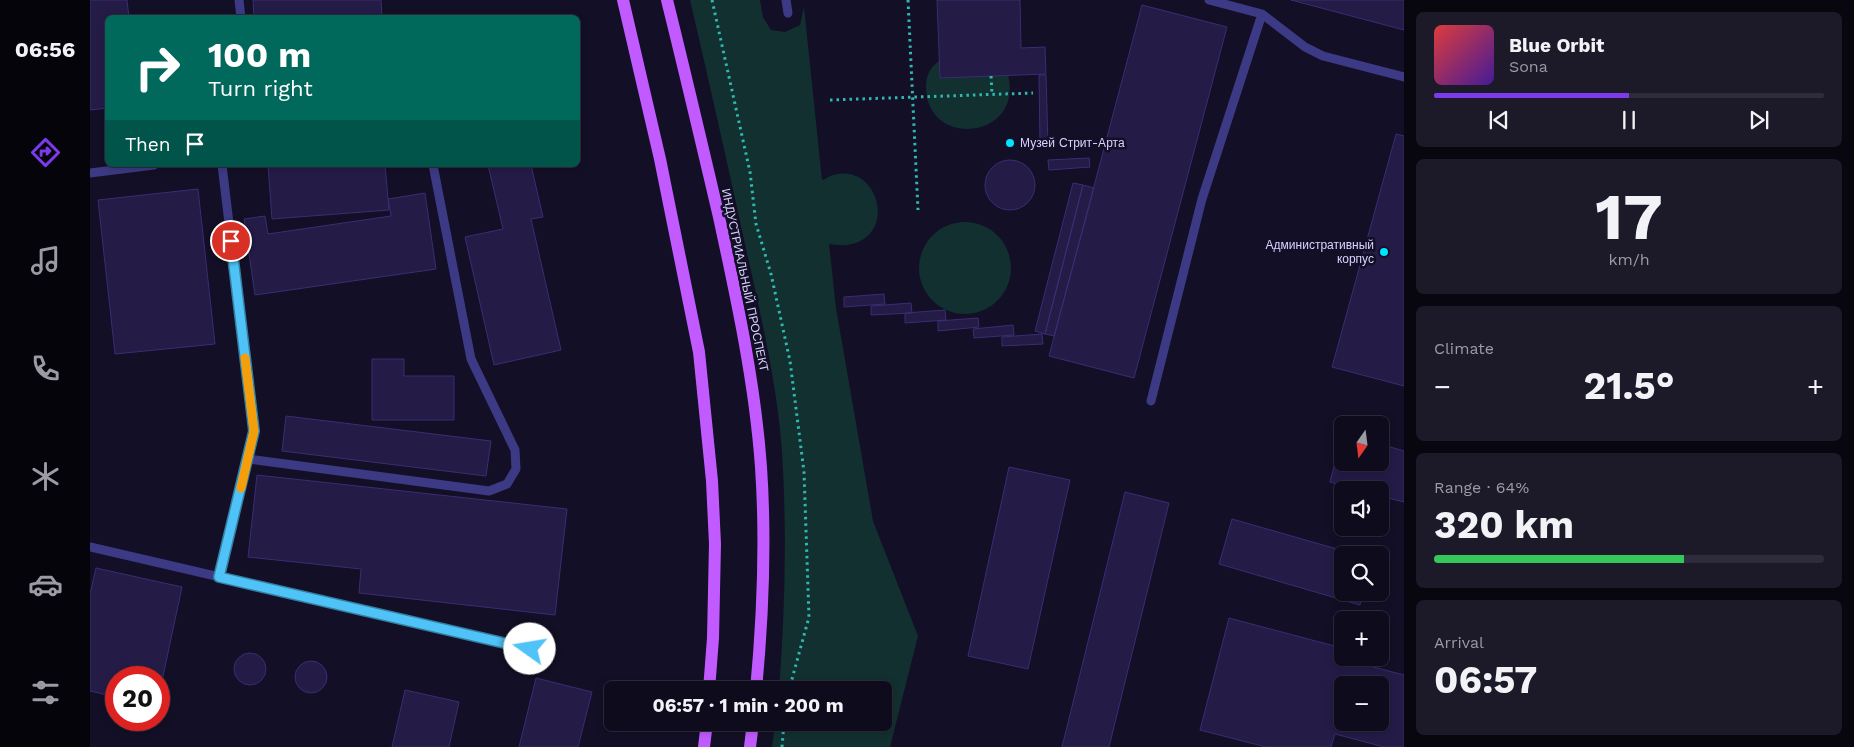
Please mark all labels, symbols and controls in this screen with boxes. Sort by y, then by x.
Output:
text: 100 m [208,34,311,76]
text: Blue Orbit [1509,34,1604,57]
icon: right [125,35,190,100]
text: 06:56 [15,37,75,62]
text: Sona [1509,57,1548,76]
text: Turn right [208,76,313,101]
icon: previous [1485,106,1513,134]
icon: pause [1615,106,1643,134]
icon: next [1745,106,1773,134]
icon: arrive [181,130,209,158]
text: Then [125,133,171,156]
icon: directions [28,135,63,170]
place label: Музей Стрит-Арта [1020,136,1125,150]
marker: Музей Стрит-Арта [1004,137,1016,149]
text: 17 [1595,179,1663,255]
street label: ИНДУСТРИАЛЬНЫЙ ПРОСПЕКТ [719,187,772,373]
pin [210,220,252,262]
icon: arrive [217,227,245,255]
place label: Административный корпус [1266,238,1374,266]
icon: music [28,243,63,278]
marker: Административный корпус [1378,246,1390,258]
text: km/h [1608,250,1650,269]
text: Climate [1434,339,1494,358]
icon: phone [28,351,63,386]
text: 21.5° [1583,364,1675,408]
text: − [1434,370,1451,403]
text: + [1807,370,1824,403]
north arrow [1334,416,1389,471]
map controls [1334,416,1389,731]
icon: climate [28,459,63,494]
text: Range · 64% [1434,478,1529,497]
button: sound [1334,481,1389,536]
text: 320 km [1434,503,1574,547]
button: search [1334,546,1389,601]
icon: car [28,567,63,602]
button: + [1334,611,1389,666]
position arrow [503,622,555,674]
text: Arrival [1434,633,1484,652]
text: 06:57 [1434,658,1537,702]
speed limit sign: 20 [105,666,170,731]
icon: filters [28,675,63,710]
button: − [1334,676,1389,731]
text: 06:57 · 1 min · 200 m [652,694,844,717]

